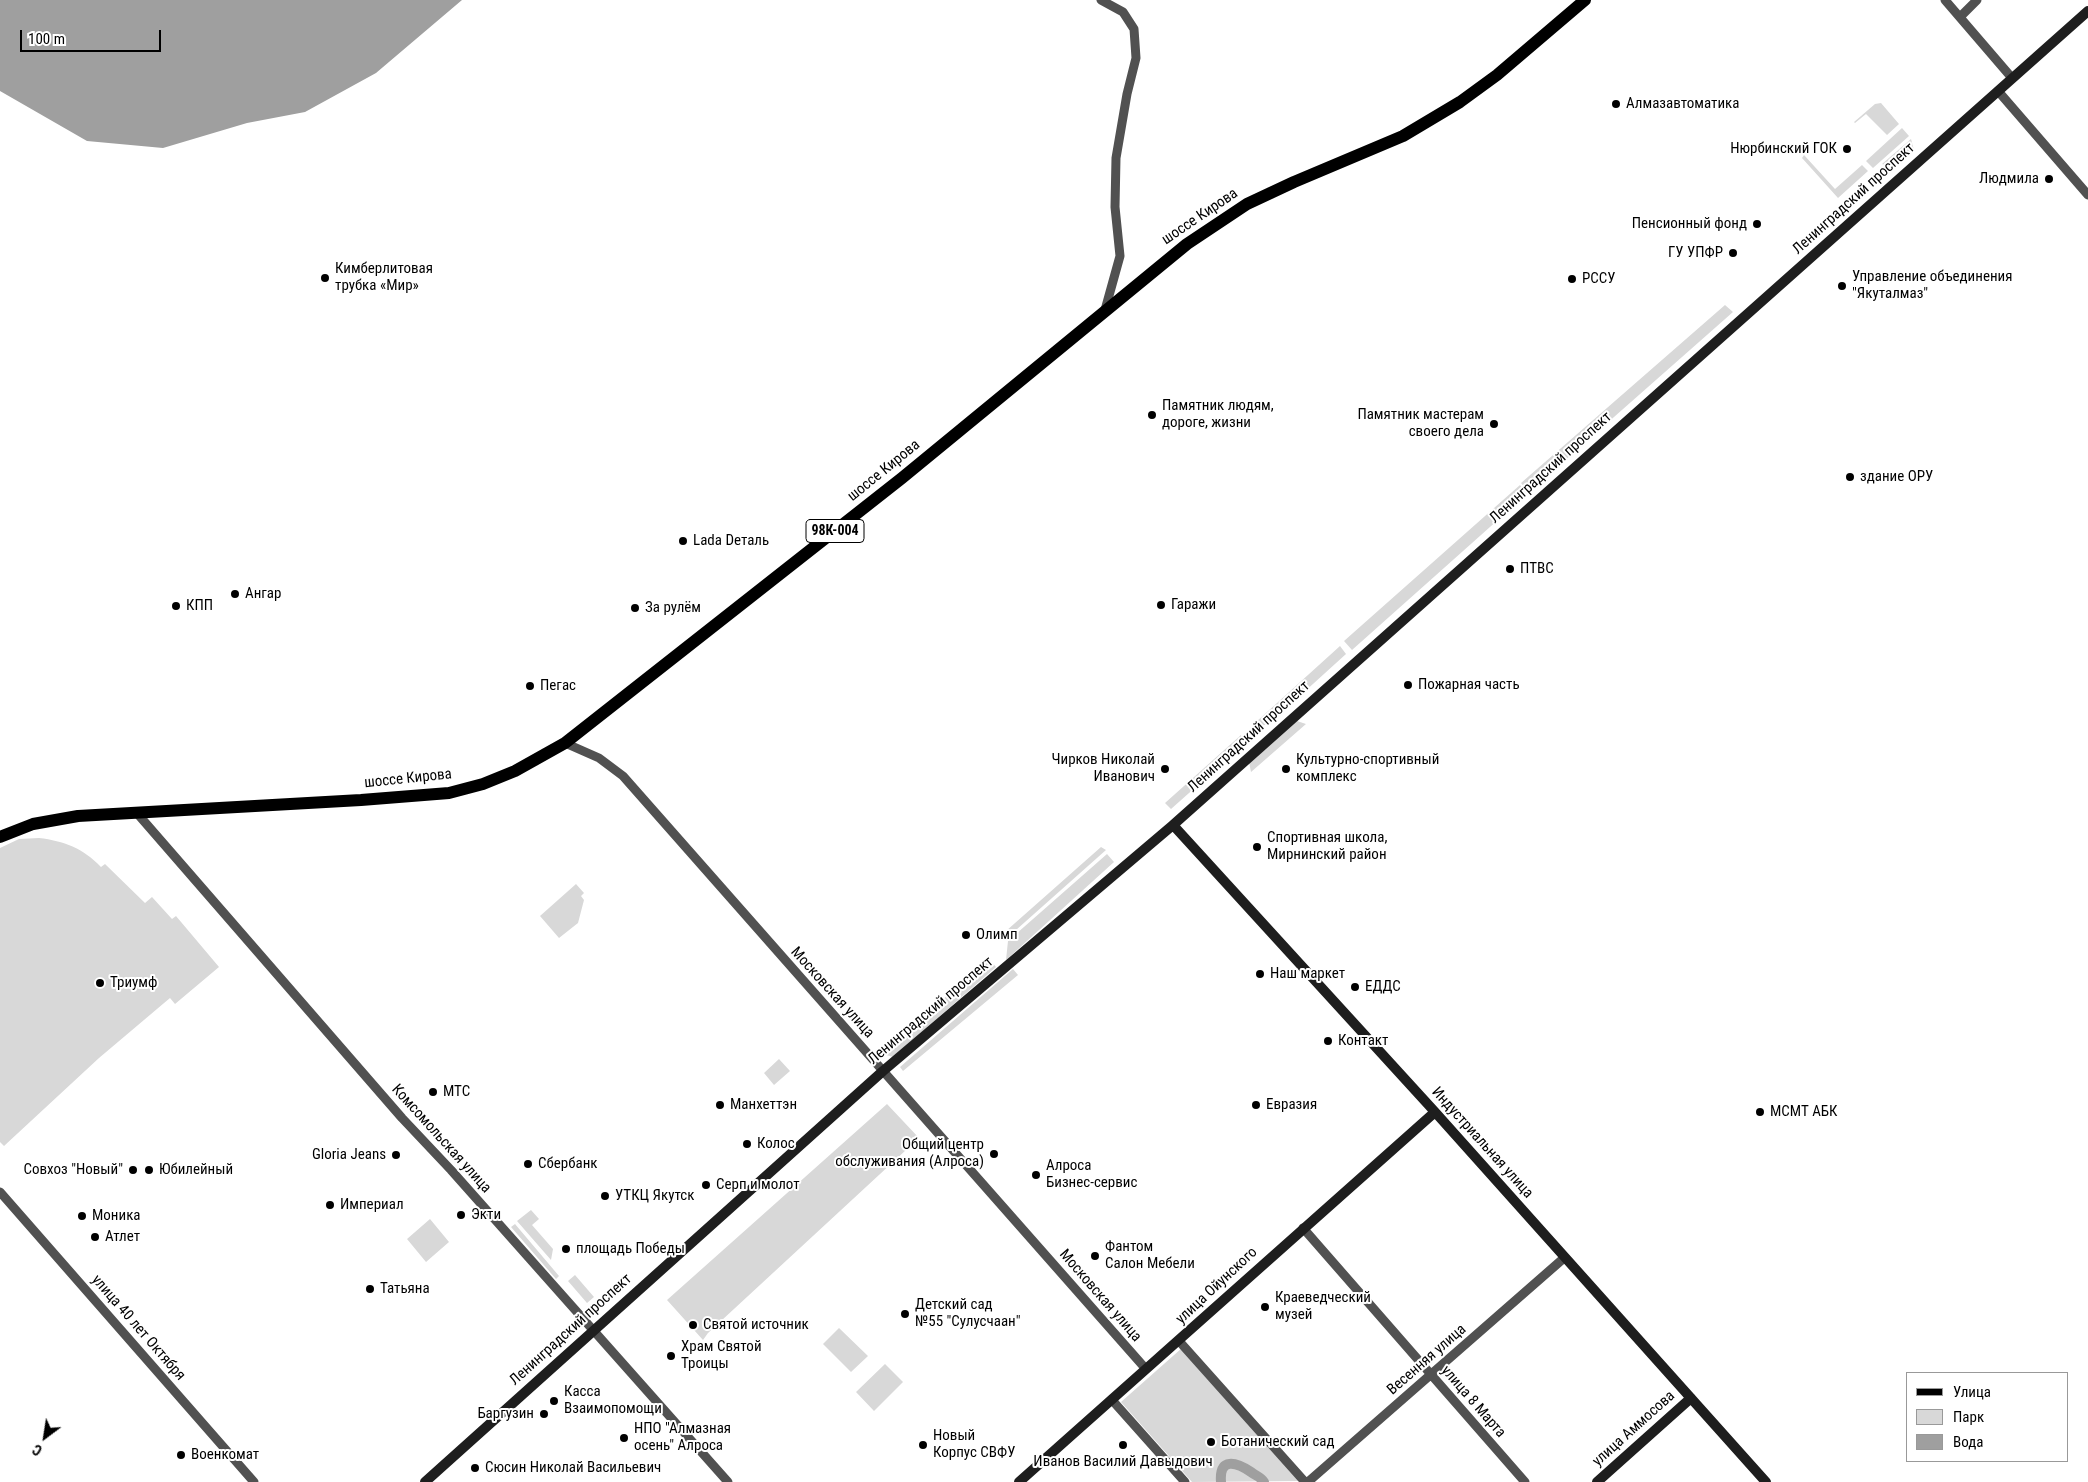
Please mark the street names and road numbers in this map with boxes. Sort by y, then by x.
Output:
street label: Ленинградский проспект [1789,139,1919,259]
street label: шоссе Кирова [1159,185,1241,249]
street label: Ленинградский проспект [1486,408,1616,528]
street label: шоссе Кирова [844,436,924,506]
road number: 98К-004 [806,520,864,542]
street label: Ленинградский проспект [1184,677,1314,797]
street label: шоссе Кирова [363,765,453,793]
street label: Московская улица [786,944,878,1042]
street label: Ленинградский проспект [865,953,997,1069]
street label: Комсомольская улица [387,1081,495,1197]
street label: Индустриальная улица [1427,1084,1537,1202]
street label: улица Ойунского [1173,1244,1261,1328]
street label: Московская улица [1055,1246,1145,1346]
street label: Ленинградский проспект [506,1270,636,1390]
street label: улица 40 лет Октября [87,1272,189,1384]
street label: Весенняя улица [1384,1321,1470,1399]
street label: улица 8 Марта [1437,1362,1509,1442]
street label: улица Аммосова [1589,1387,1679,1471]

